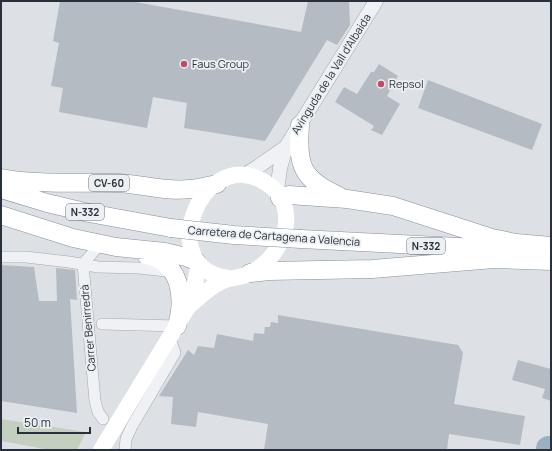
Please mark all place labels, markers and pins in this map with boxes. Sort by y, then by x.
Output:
place label: Faus Group [192,56,250,71]
marker: Faus Group [179,59,189,69]
place label: Repsol [389,76,424,91]
marker: Repsol [376,79,386,89]

